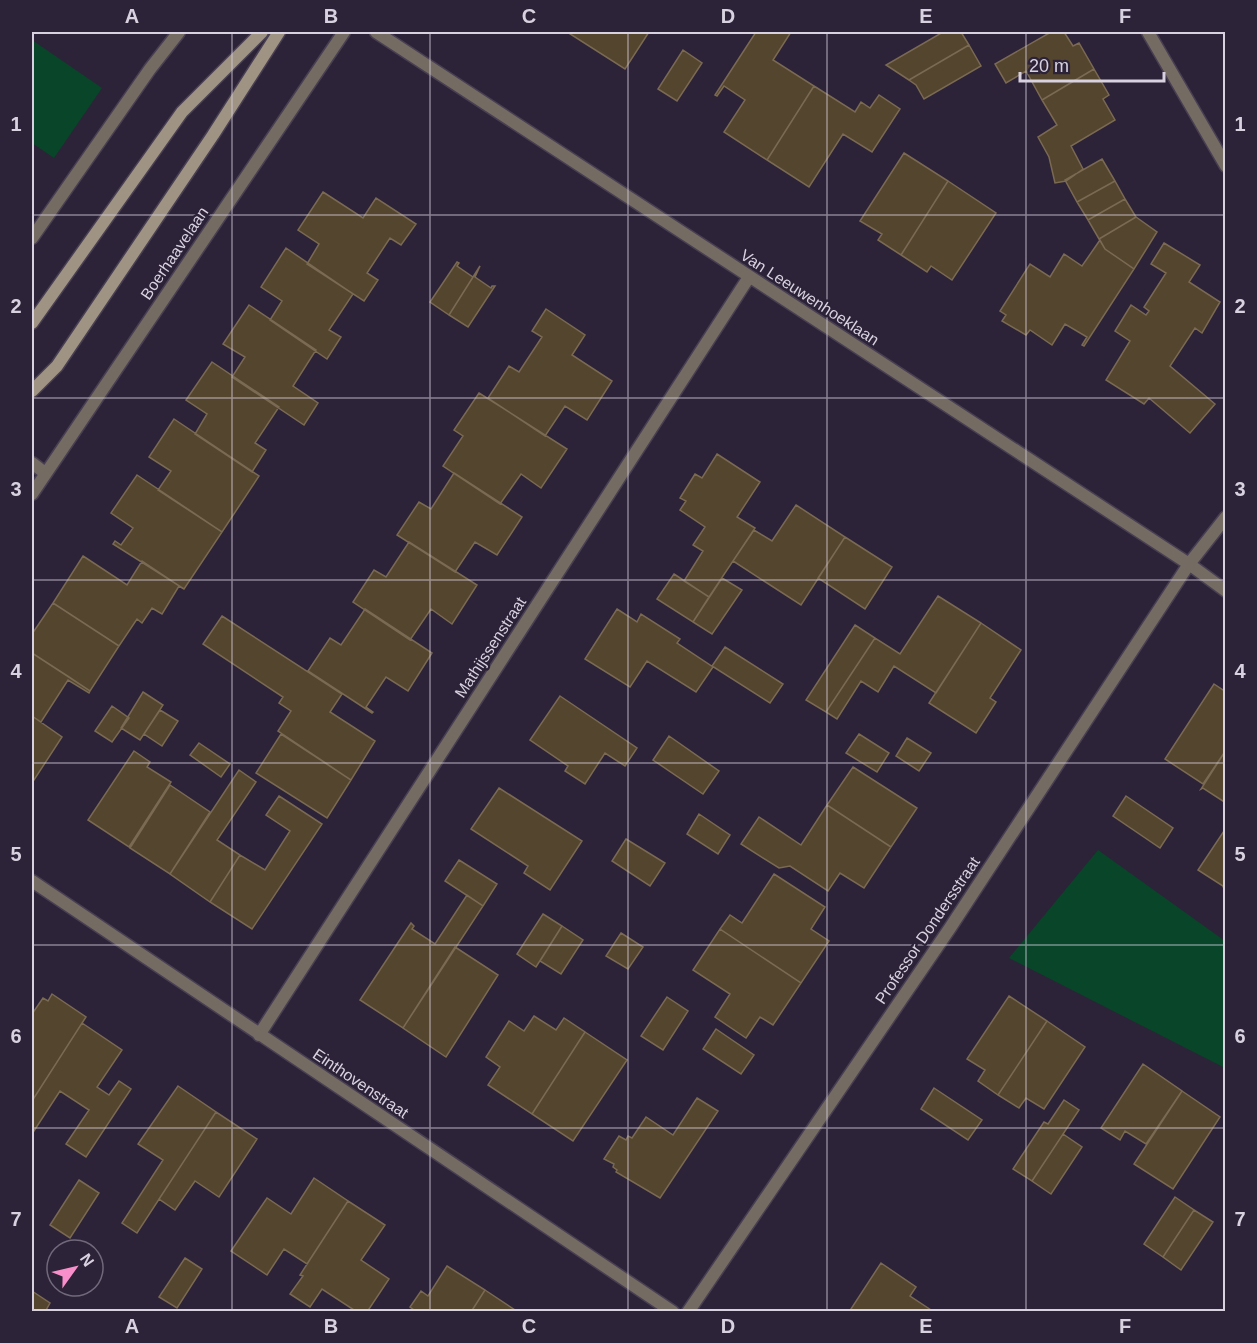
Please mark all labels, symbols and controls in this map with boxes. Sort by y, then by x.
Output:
text: A [125,5,139,27]
text: B [324,5,338,27]
text: C [522,5,536,27]
text: D [721,5,735,27]
text: E [919,5,933,27]
text: F [1119,5,1131,27]
scale bar [1020,45,1164,83]
text: 20 m [1029,56,1069,76]
text: 1 [10,113,22,135]
text: 1 [1234,113,1246,135]
street label: Boerhaavelaan [137,204,212,303]
street label: Van Leeuwenhoeklaan [737,246,882,349]
text: 2 [10,295,22,317]
text: 2 [1234,295,1246,317]
text: 3 [10,478,22,500]
text: 3 [1234,478,1246,500]
street label: Mathijssenstraat [452,593,530,701]
text: 4 [10,660,22,682]
text: 4 [1234,660,1246,682]
text: 5 [10,843,22,865]
text: 5 [1234,843,1246,865]
street label: Professor Dondersstraat [872,853,983,1007]
text: 6 [10,1025,22,1047]
text: 6 [1234,1025,1246,1047]
street label: Einthovenstraat [310,1045,412,1122]
text: 7 [10,1208,22,1230]
text: 7 [1234,1208,1246,1230]
north arrow [45,1238,105,1298]
text: N [77,1250,97,1269]
text: A [125,1315,139,1337]
text: B [324,1315,338,1337]
text: C [522,1315,536,1337]
text: D [721,1315,735,1337]
text: E [919,1315,933,1337]
text: F [1119,1315,1131,1337]

